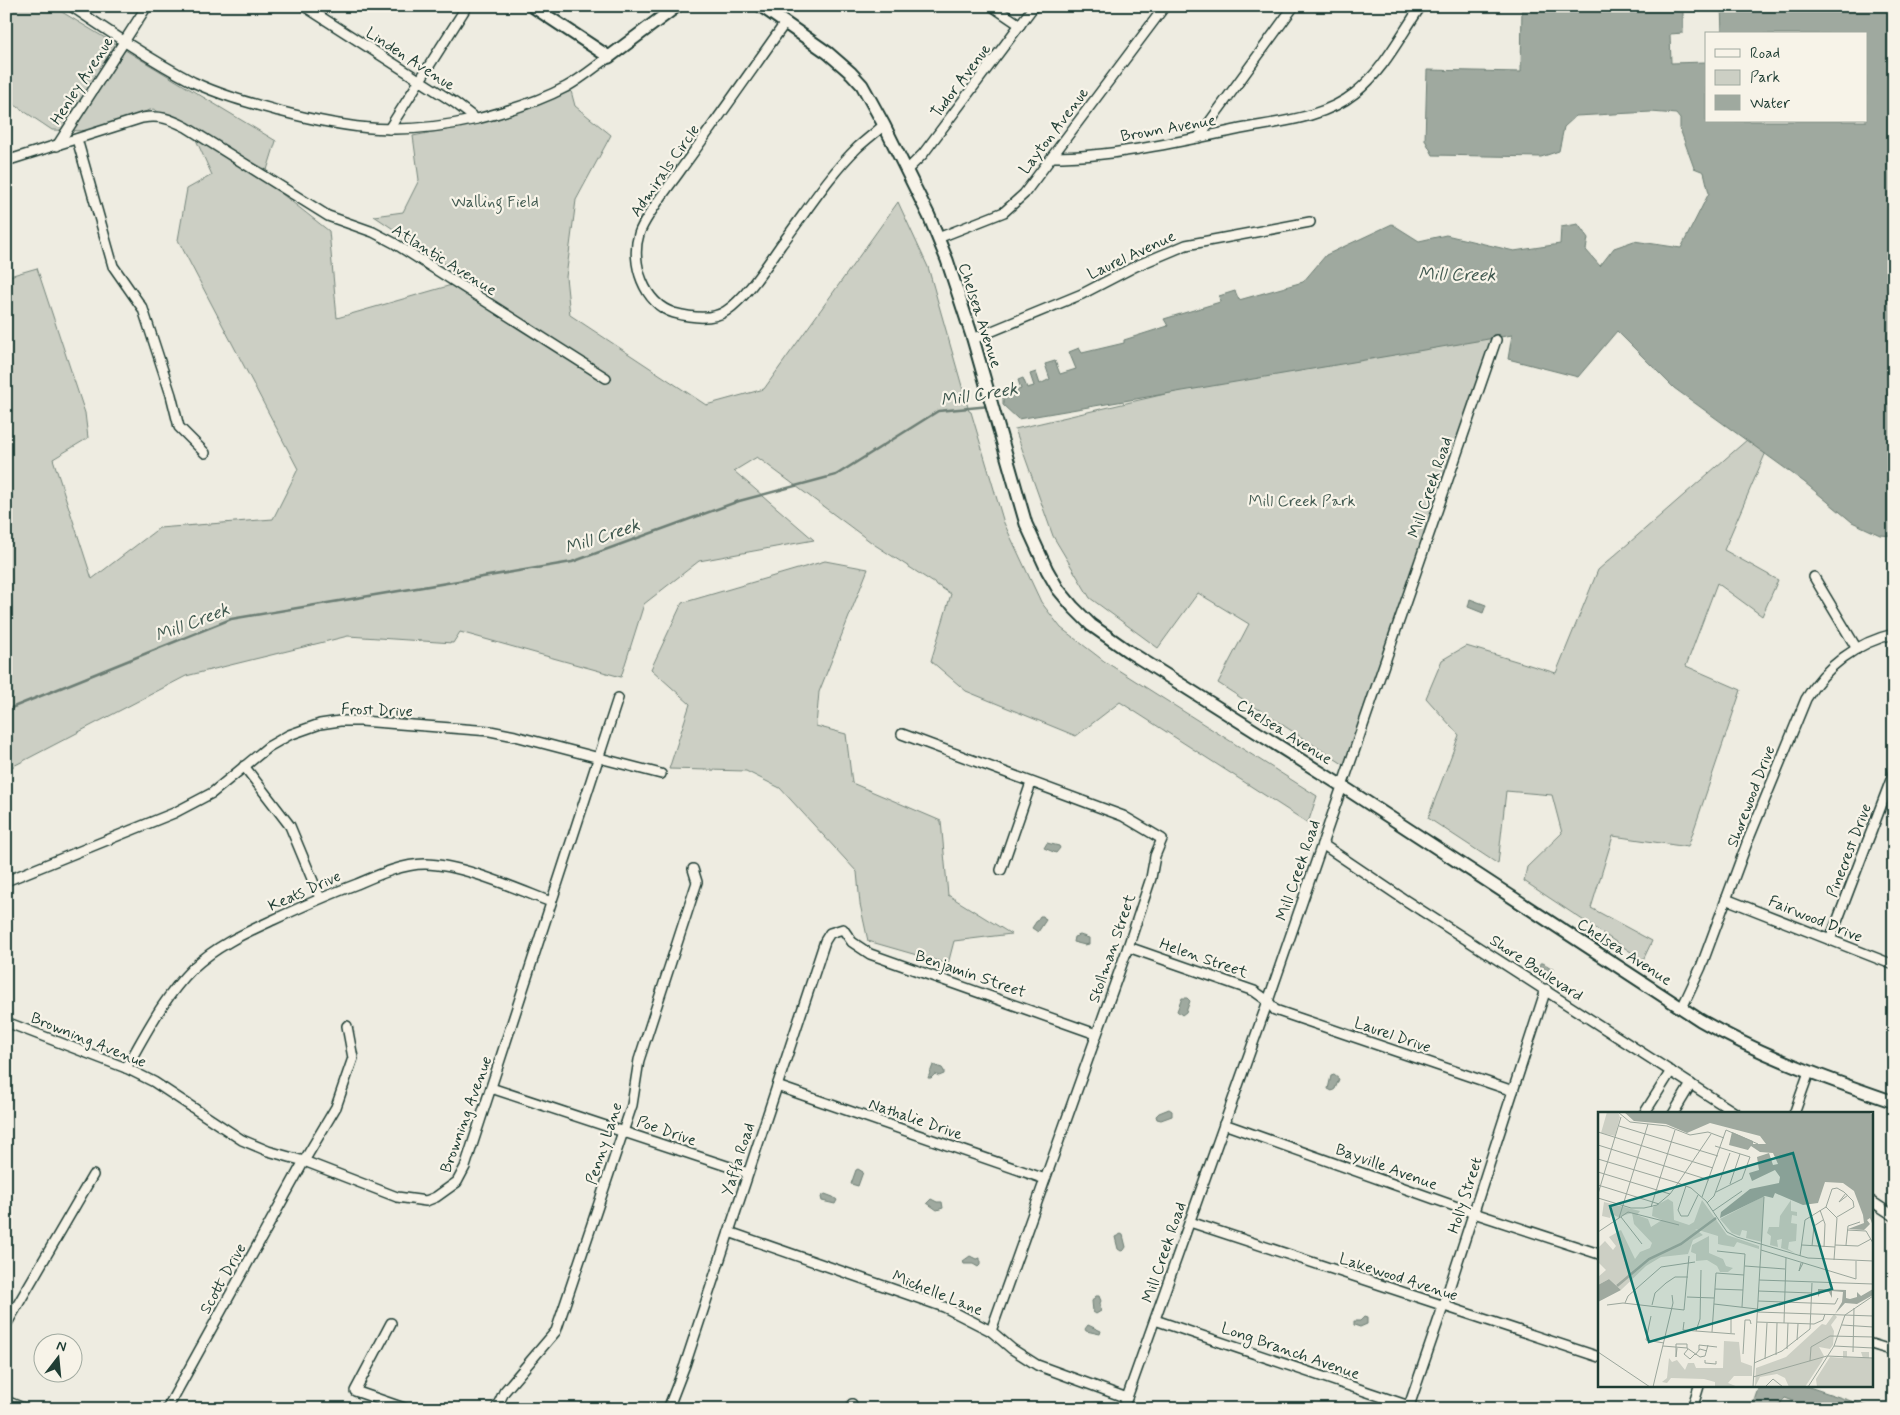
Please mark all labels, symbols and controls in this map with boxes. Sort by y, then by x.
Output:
street label: Linden Avenue [362,23,459,96]
street label: Henley Avenue [46,32,119,129]
legend [1705,32,1868,122]
street label: Tudor Avenue [926,39,996,122]
text: Road [1750,44,1780,64]
text: Park [1750,68,1780,88]
street label: Layton Avenue [1015,83,1094,179]
text: Water [1750,94,1790,114]
street label: Brown Avenue [1119,110,1218,147]
street label: Admirals Circle [626,121,705,221]
park label: Walling Field [451,192,539,214]
street label: Atlantic Avenue [388,220,501,301]
street label: Laurel Avenue [1084,226,1179,285]
street label: Chelsea Avenue [953,260,1006,371]
water label: Mill Creek [1418,262,1496,288]
water label: Mill Creek [939,377,1019,413]
street label: Mill Creek Road [1403,434,1457,541]
park label: Mill Creek Park [1248,491,1356,512]
water label: Mill Creek [562,514,643,560]
water label: Mill Creek [152,598,233,648]
street label: Chelsea Avenue [1232,694,1336,770]
street label: Frost Drive [341,699,413,722]
street label: Shorewood Drive [1722,743,1780,851]
street label: Pinecrest Drive [1822,801,1877,901]
street label: Mill Creek Road [1271,817,1325,924]
street label: Keats Drive [265,866,344,917]
street label: Stollman Street [1084,891,1141,1006]
street label: Fairwood Drive [1765,891,1866,948]
street label: Chelsea Avenue [1573,914,1676,991]
street label: Shore Boulevard [1485,930,1587,1006]
street label: Helen Street [1156,933,1251,984]
street label: Benjamin Street [912,946,1029,1003]
street label: Browning Avenue [28,1008,149,1073]
street label: Laurel Drive [1351,1012,1434,1058]
street label: Browning Avenue [436,1053,497,1176]
street label: Nathalie Drive [866,1094,966,1145]
street label: Penny Lane [581,1100,628,1187]
street label: Poe Drive [634,1111,699,1151]
inset map [1598,1112,1872,1388]
street label: Yaffa Road [717,1120,760,1199]
street label: Bayville Avenue [1332,1139,1441,1196]
street label: Holly Street [1443,1155,1488,1236]
street label: Mill Creek Road [1137,1199,1191,1306]
street label: Scott Drive [195,1240,251,1318]
street label: Lakewood Avenue [1337,1248,1461,1307]
street label: Michelle Lane [889,1266,986,1321]
street label: Long Branch Avenue [1218,1318,1363,1386]
north arrow [32,1332,82,1382]
text: N [54,1337,68,1356]

